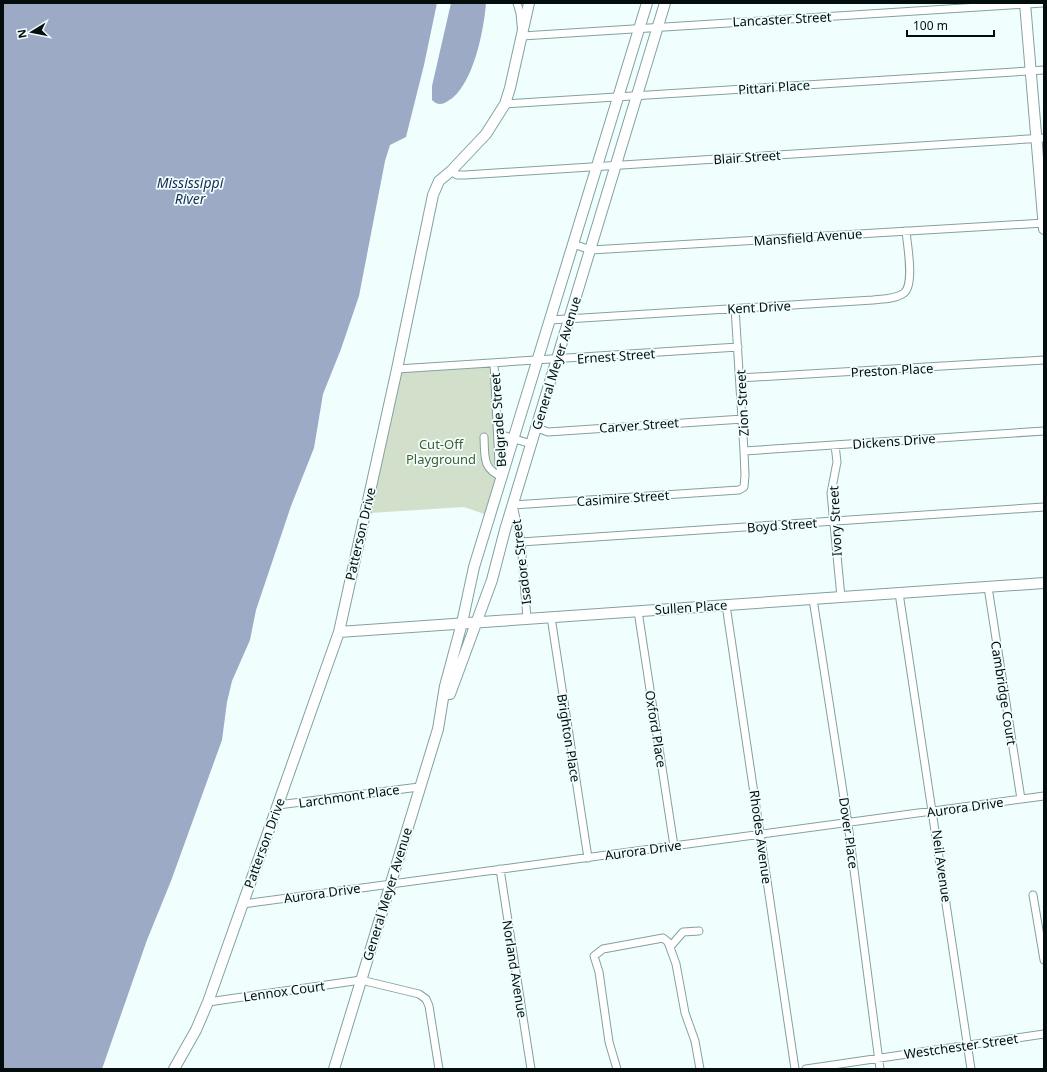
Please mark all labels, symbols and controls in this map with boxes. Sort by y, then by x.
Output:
street label: Lancaster Street [732,7,832,31]
north arrow [12,12,52,52]
scale bar [907,12,994,38]
text: 100 m [913,17,948,34]
text: N [13,28,30,40]
street label: Pittari Place [737,76,811,98]
street label: Blair Street [713,146,782,168]
water label: Mississippi River [157,173,224,208]
street label: Mansfield Avenue [753,224,863,250]
street label: General Meyer Avenue [527,294,585,432]
street label: Kent Drive [727,296,791,318]
street label: Ernest Street [576,344,656,368]
street label: Preston Place [850,359,934,381]
street label: Zion Street [731,369,753,437]
street label: Belgrade Street [486,372,510,468]
street label: Carver Street [599,413,680,437]
street label: Dickens Drive [852,429,936,453]
park label: Cut-Off Playground [406,435,476,468]
street label: Ivory Street [824,485,846,557]
street label: Patterson Drive [341,486,379,582]
street label: Casimire Street [576,486,670,510]
street label: Boyd Street [746,514,818,536]
street label: Isadore Street [507,518,535,606]
street label: Sullen Place [654,595,728,619]
street label: Cambridge Court [987,640,1021,747]
street label: Oxford Place [641,689,671,769]
street label: Brighton Place [553,693,585,783]
street label: Larchmont Place [297,780,401,812]
street label: Rhodes Avenue [746,789,776,885]
street label: Aurora Drive [925,793,1005,821]
street label: Patterson Drive [239,795,289,891]
street label: Dover Place [835,796,863,870]
street label: General Meyer Avenue [358,825,416,963]
street label: Neil Avenue [928,829,956,903]
street label: Aurora Drive [603,836,683,864]
street label: Aurora Drive [282,879,362,907]
street label: Norland Avenue [498,919,532,1019]
street label: Lennox Court [242,976,326,1006]
street label: Westchester Street [903,1029,1019,1063]

